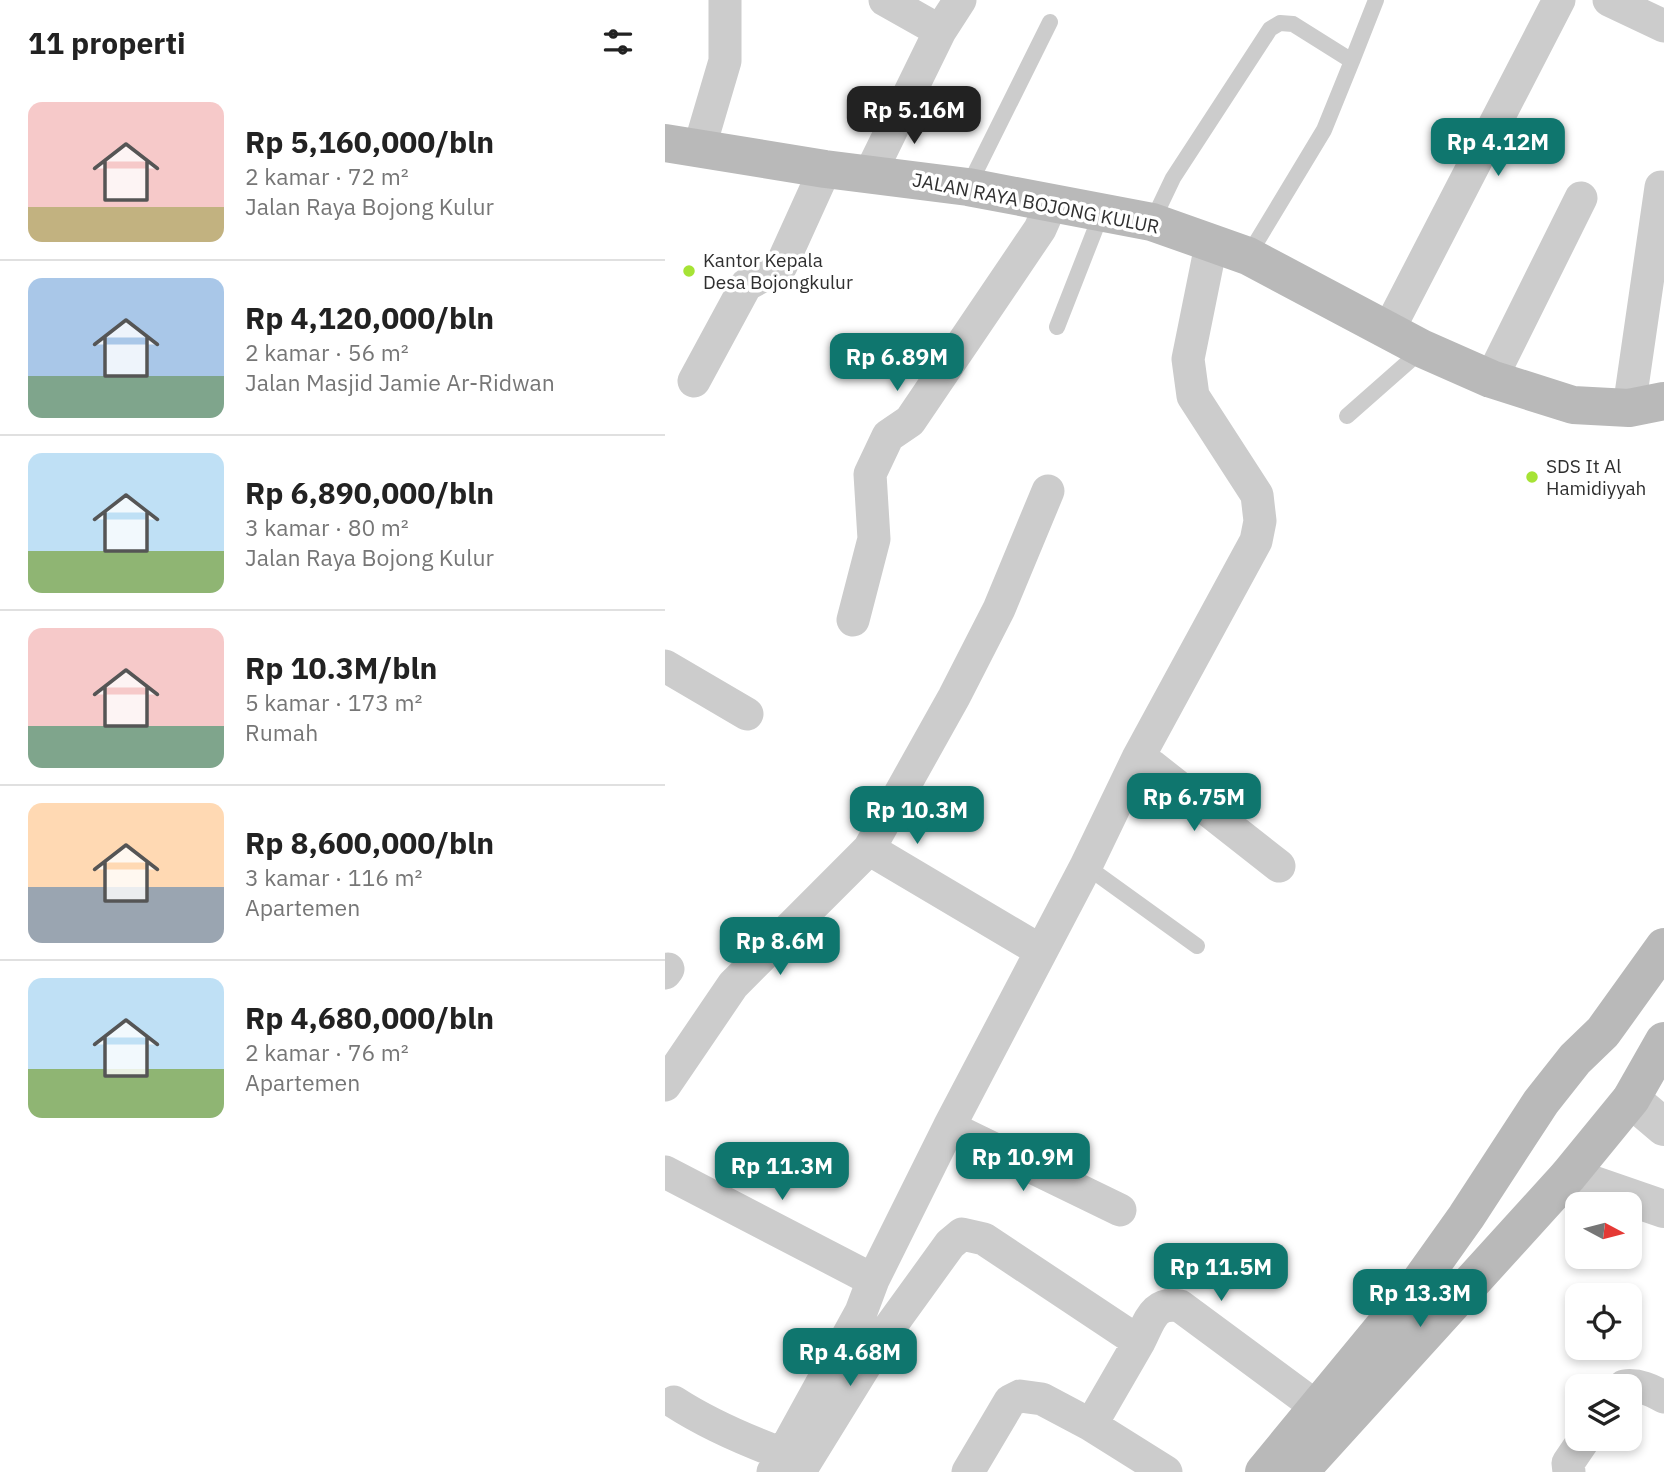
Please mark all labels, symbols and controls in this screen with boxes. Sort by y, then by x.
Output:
text: 11 properti [28,23,186,62]
icon: filters [599,23,637,61]
pin: Rp 5.16M [842,86,986,146]
text: Rp 5.16M [863,94,965,124]
pin: Rp 4.12M [1426,118,1570,178]
text: Rp 5,160,000/bln [245,122,494,161]
text: Rp 4.12M [1447,126,1549,156]
icon: home [84,130,168,214]
text: 2 kamar · 72 m² [245,161,409,191]
street label: JALAN RAYA BOJONG KULUR [911,167,1161,239]
text: Jalan Raya Bojong Kulur [245,191,494,221]
place label: Kantor Kepala Desa Bojongkulur [703,248,853,294]
marker: Kantor Kepala Desa Bojongkulur [681,263,697,279]
text: Rp 4,120,000/bln [245,298,494,337]
icon: home [84,306,168,390]
pin: Rp 6.89M [825,334,969,393]
text: 2 kamar · 56 m² [245,337,409,367]
text: Rp 6.89M [846,341,948,371]
text: Jalan Masjid Jamie Ar-Ridwan [245,367,555,397]
place label: SDS It Al Hamidiyyah [1546,454,1646,500]
marker: SDS It Al Hamidiyyah [1524,469,1540,485]
text: Rp 6,890,000/bln [245,473,494,512]
icon: home [84,481,168,565]
text: 3 kamar · 80 m² [245,512,409,542]
text: Jalan Raya Bojong Kulur [245,542,494,572]
text: Rp 10.3M/bln [245,648,437,687]
icon: home [84,656,168,740]
text: 5 kamar · 173 m² [245,687,423,717]
text: Rumah [245,717,318,747]
pin: Rp 6.75M [1122,774,1266,833]
text: Rp 6.75M [1143,781,1245,811]
pin: Rp 10.3M [845,786,989,846]
text: Rp 10.3M [866,794,968,824]
text: Rp 8,600,000/bln [245,823,494,862]
icon: home [84,831,168,915]
text: 3 kamar · 116 m² [245,862,423,892]
text: Apartemen [245,892,360,922]
pin: Rp 8.6M [715,918,845,977]
text: Rp 8.6M [736,925,824,955]
text: Rp 4,680,000/bln [245,998,494,1037]
icon: home [84,1006,168,1090]
text: 2 kamar · 76 m² [245,1037,409,1067]
text: Apartemen [245,1067,360,1097]
pin: Rp 10.9M [951,1134,1095,1193]
text: Rp 10.9M [972,1141,1074,1171]
pin: Rp 11.3M [710,1142,854,1202]
text: Rp 11.3M [731,1150,833,1180]
north arrow [1565,1192,1641,1269]
map controls [1565,1192,1642,1451]
pin: Rp 11.5M [1149,1244,1293,1303]
text: Rp 11.5M [1170,1251,1272,1281]
pin: Rp 13.3M [1348,1270,1492,1329]
text: Rp 13.3M [1369,1277,1471,1307]
button: locate [1565,1283,1642,1360]
pin: Rp 4.68M [778,1328,922,1388]
text: Rp 4.68M [799,1336,901,1366]
button: layers [1565,1374,1642,1451]

